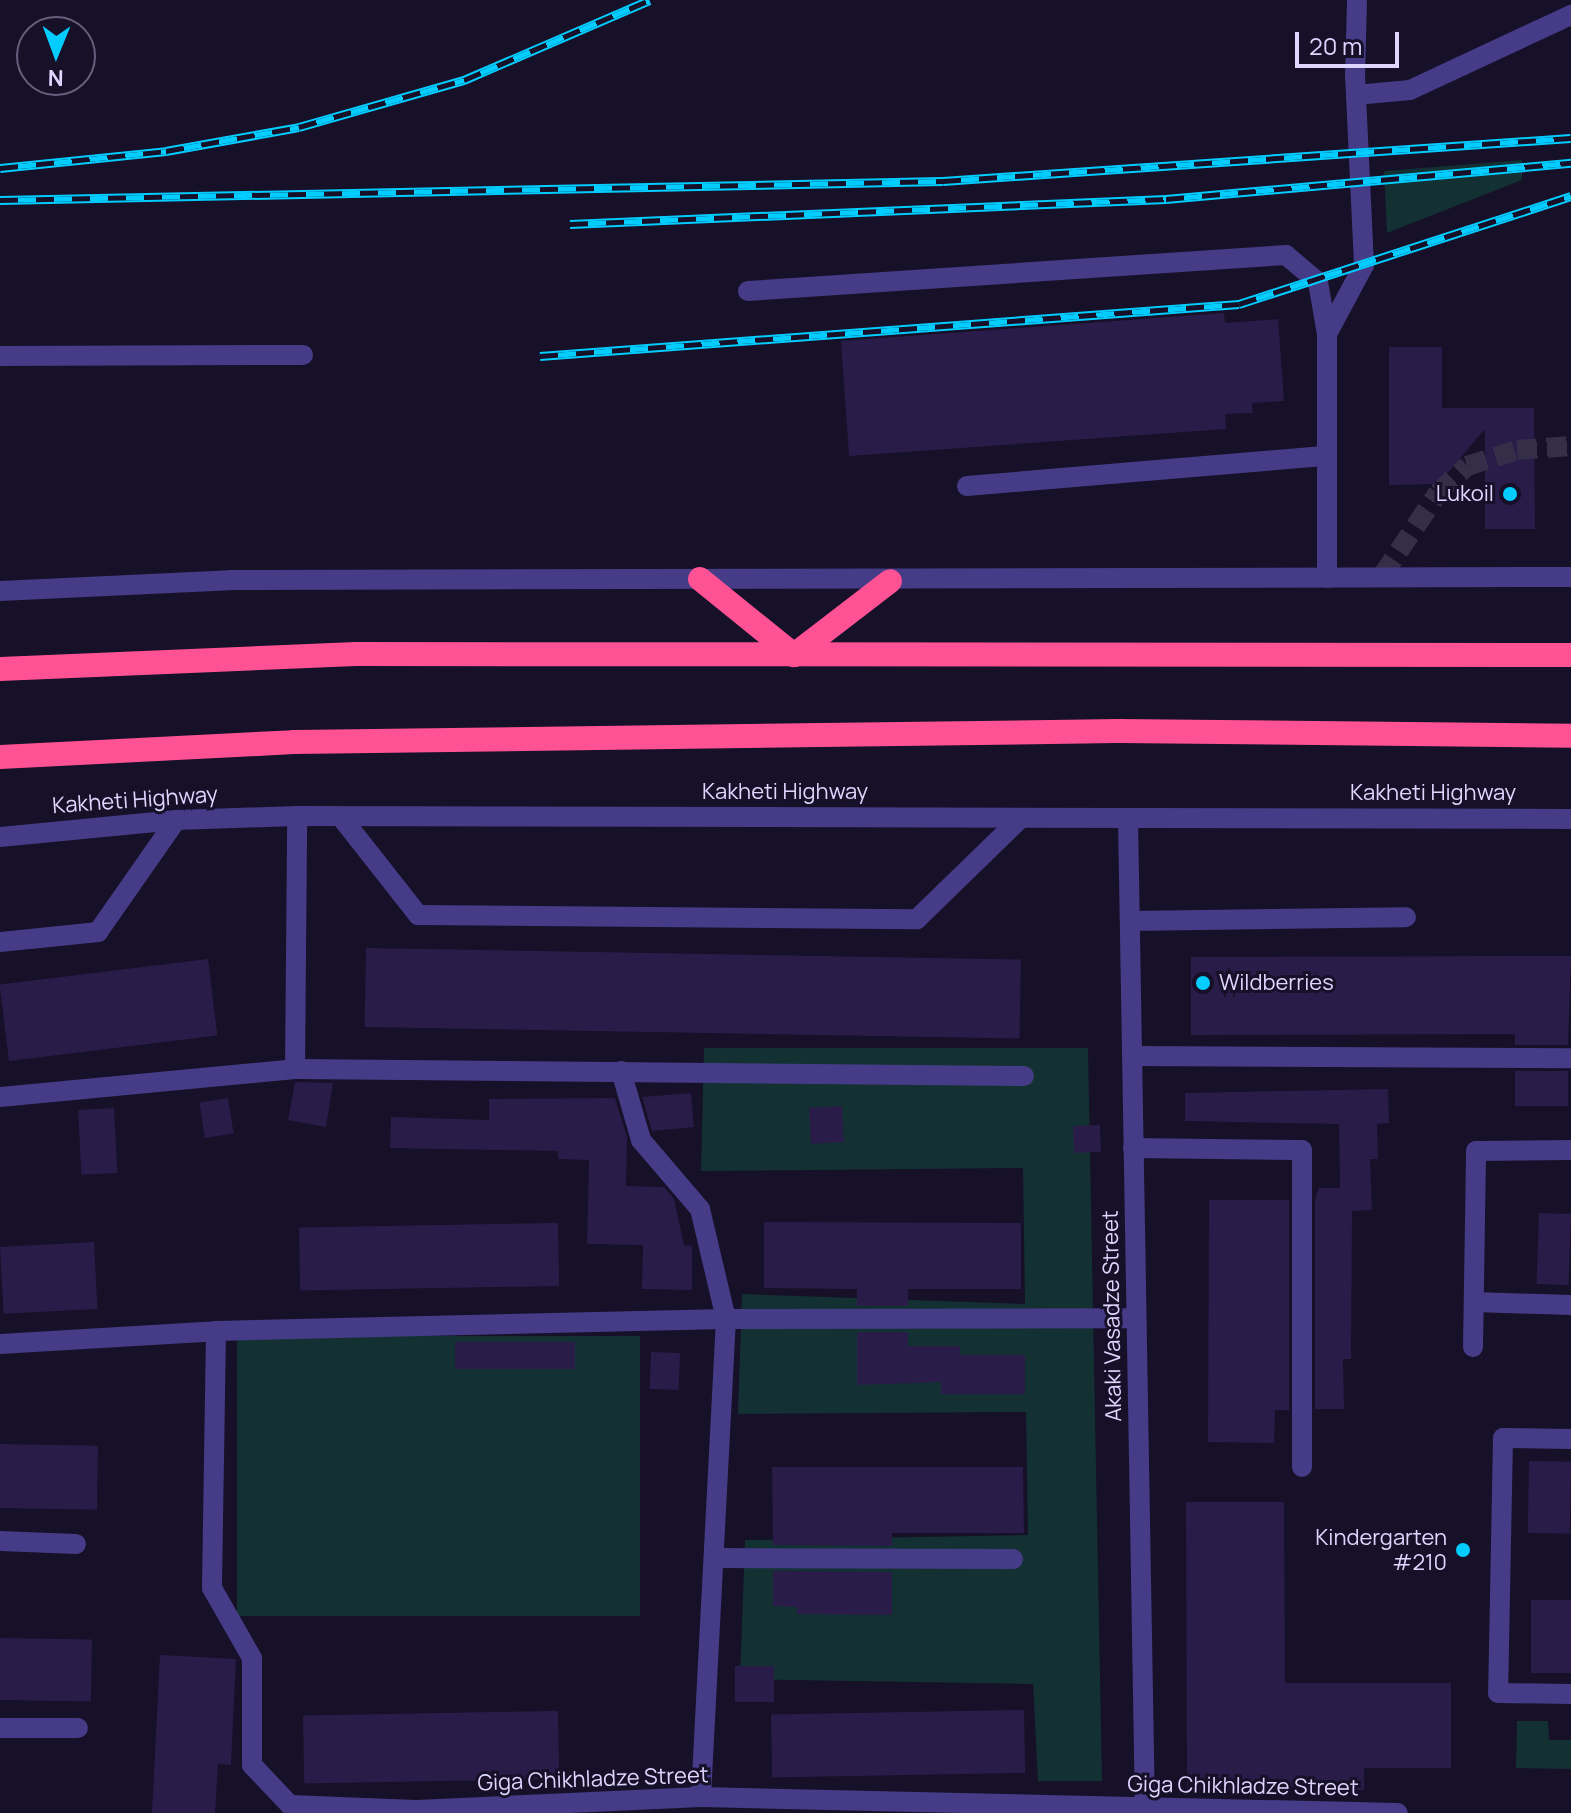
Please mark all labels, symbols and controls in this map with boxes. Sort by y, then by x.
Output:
north arrow [16,16,96,96]
scale bar [1299,16,1403,66]
text: 20 m [1309,29,1362,62]
text: N [47,63,64,93]
place label: Lukoil [1436,481,1494,507]
marker: Lukoil [1501,485,1519,503]
street label: Kakheti Highway [702,779,868,805]
street label: Kakheti Highway [1350,780,1516,806]
street label: Kakheti Highway [51,781,219,819]
place label: Wildberries [1219,970,1334,996]
marker: Wildberries [1194,974,1212,992]
street label: Akaki Vasadze Street [1097,1210,1127,1422]
place label: Kindergarten #210 [1315,1524,1447,1576]
marker: Kindergarten #210 [1454,1541,1472,1559]
street label: Giga Chikhladze Street [477,1762,709,1796]
street label: Giga Chikhladze Street [1127,1771,1359,1801]

